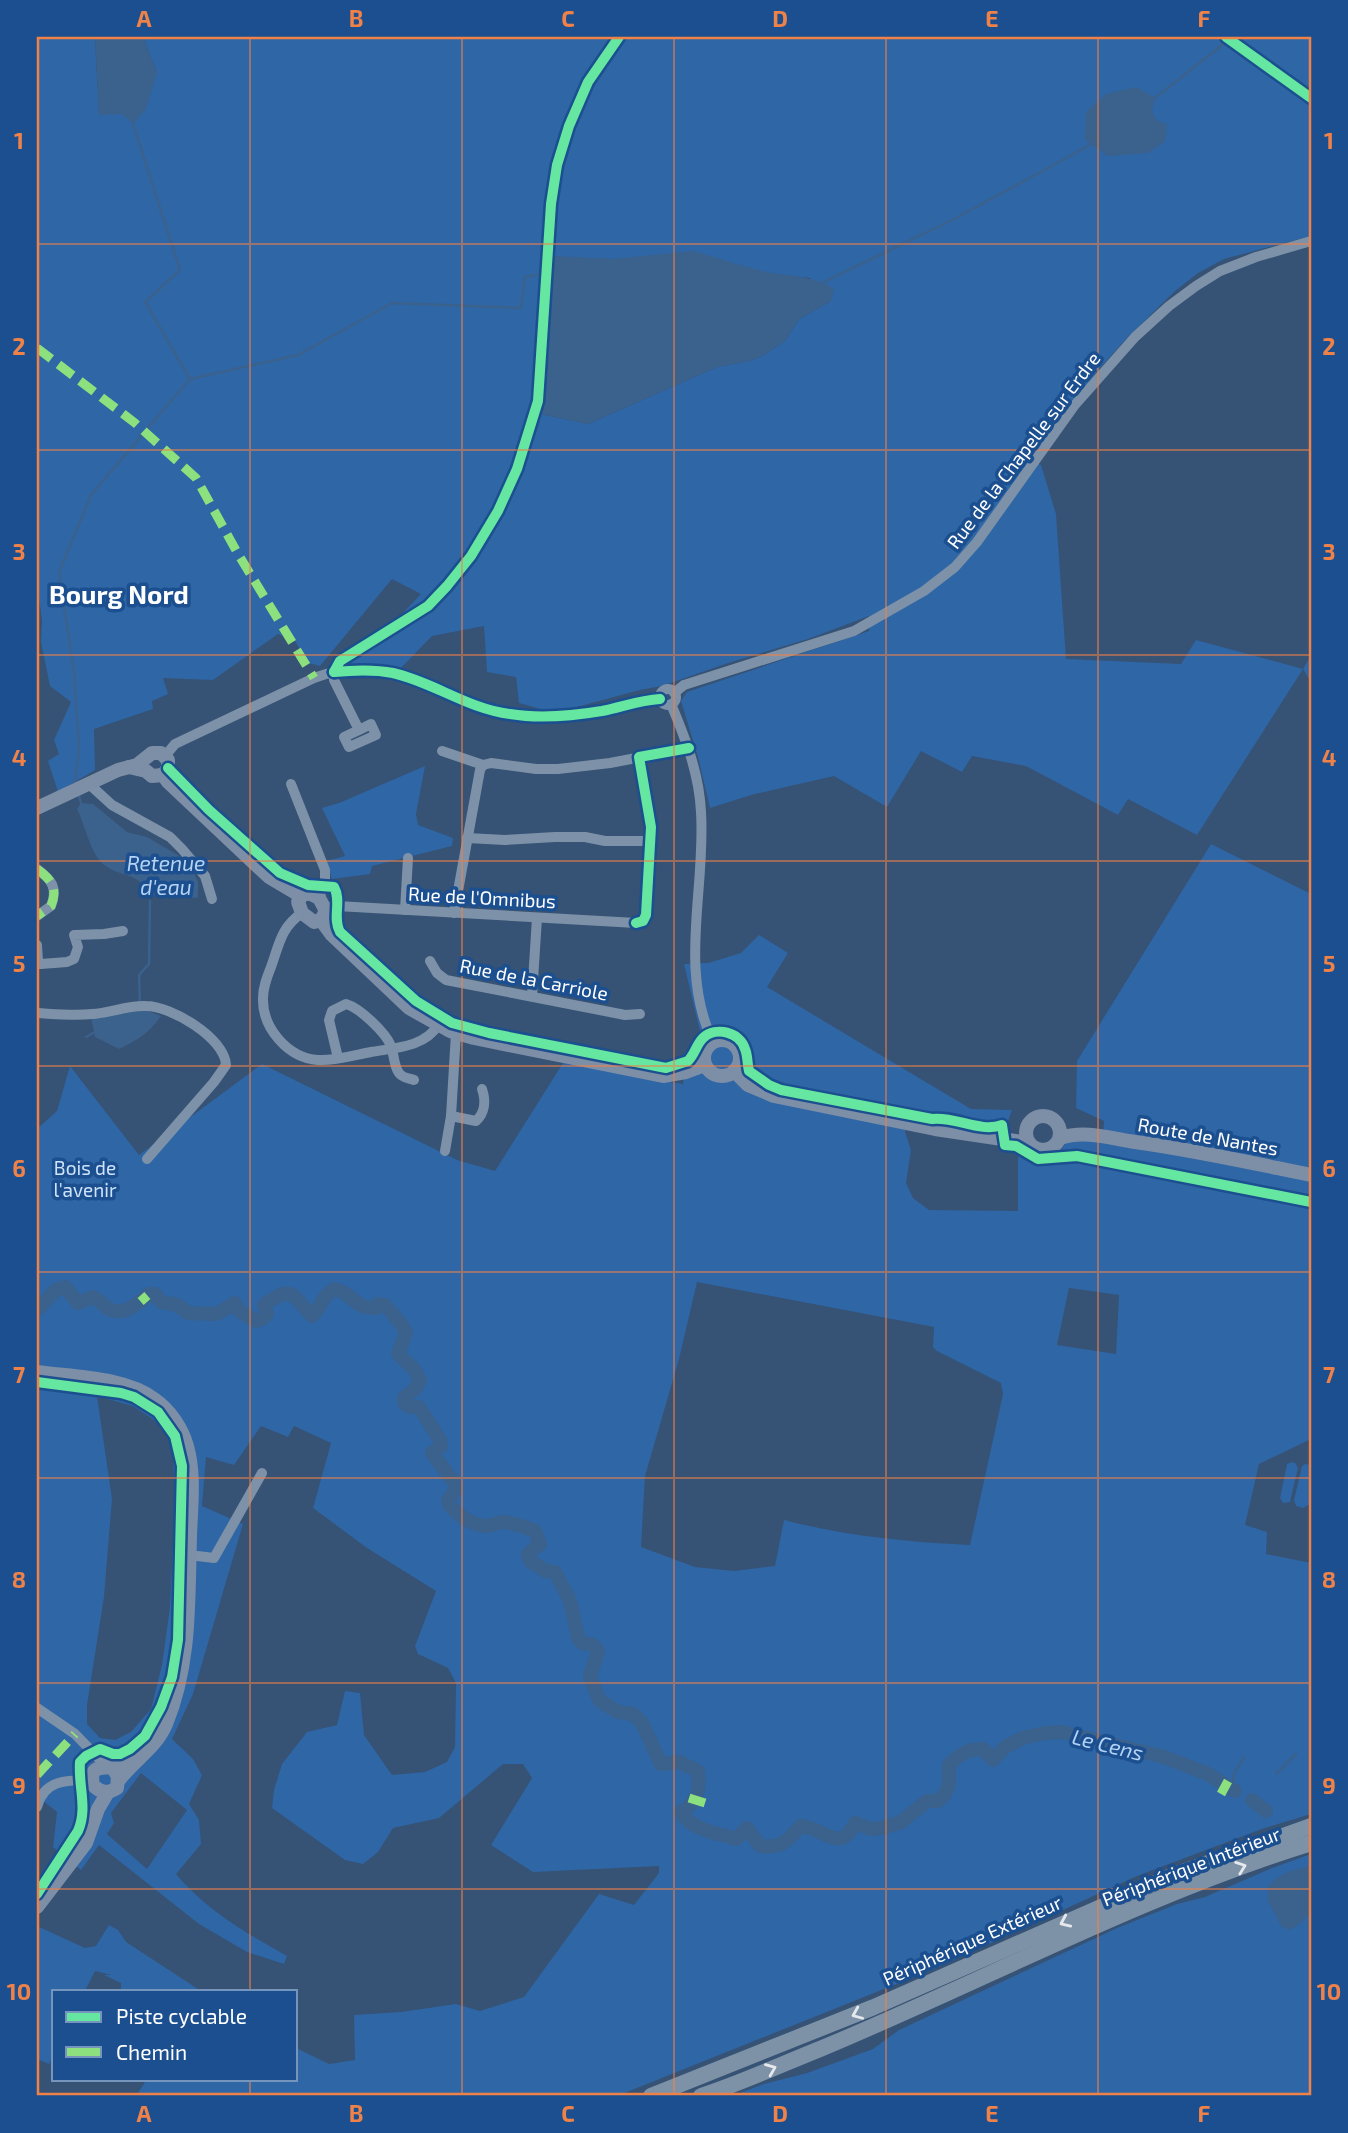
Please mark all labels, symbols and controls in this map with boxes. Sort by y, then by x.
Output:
text: A [136,4,152,32]
text: B [349,4,363,32]
text: C [561,4,575,32]
text: D [772,4,788,32]
text: E [985,4,999,32]
text: F [1198,4,1211,32]
text: 1 [14,126,24,154]
text: 1 [1324,126,1334,154]
text: 2 [12,332,26,360]
text: 2 [1322,332,1336,360]
street label: Rue de la Chapelle sur Erdre [941,347,1105,553]
text: 3 [12,537,26,565]
text: 3 [1322,537,1336,565]
district label: Bourg Nord [49,578,189,609]
text: 4 [12,743,26,771]
text: 4 [1322,743,1336,771]
water label: Retenue d'eau [127,850,205,899]
street label: Rue de l'Omnibus [408,882,556,912]
text: 5 [13,949,25,977]
text: 5 [1323,949,1335,977]
street label: Rue de la Carriole [458,953,610,1005]
street label: Route de Nantes [1136,1112,1280,1160]
text: 6 [12,1154,26,1182]
text: 6 [1322,1154,1336,1182]
park label: Bois de l'avenir [53,1156,117,1201]
text: 7 [13,1360,25,1388]
text: 7 [1323,1360,1335,1388]
text: 8 [12,1565,26,1593]
text: 8 [1322,1565,1336,1593]
water label: Le Cens [1070,1723,1146,1765]
text: 9 [12,1771,26,1799]
text: 9 [1322,1771,1336,1799]
street label: Périphérique Intérieur [1099,1821,1284,1911]
one-way arrow [1234,1861,1246,1875]
street label: Périphérique Extérieur [879,1890,1065,1990]
one-way arrow [1060,1914,1072,1928]
text: 10 [7,1977,31,2005]
text: 10 [1317,1977,1341,2005]
legend [52,1990,298,2080]
text: Piste cyclable [116,2003,247,2028]
one-way arrow [852,2006,864,2020]
text: Chemin [116,2039,187,2064]
one-way arrow [764,2064,776,2078]
text: A [136,2099,152,2127]
text: B [349,2099,363,2127]
text: C [561,2099,575,2127]
text: D [772,2099,788,2127]
text: E [985,2099,999,2127]
text: F [1198,2099,1211,2127]

